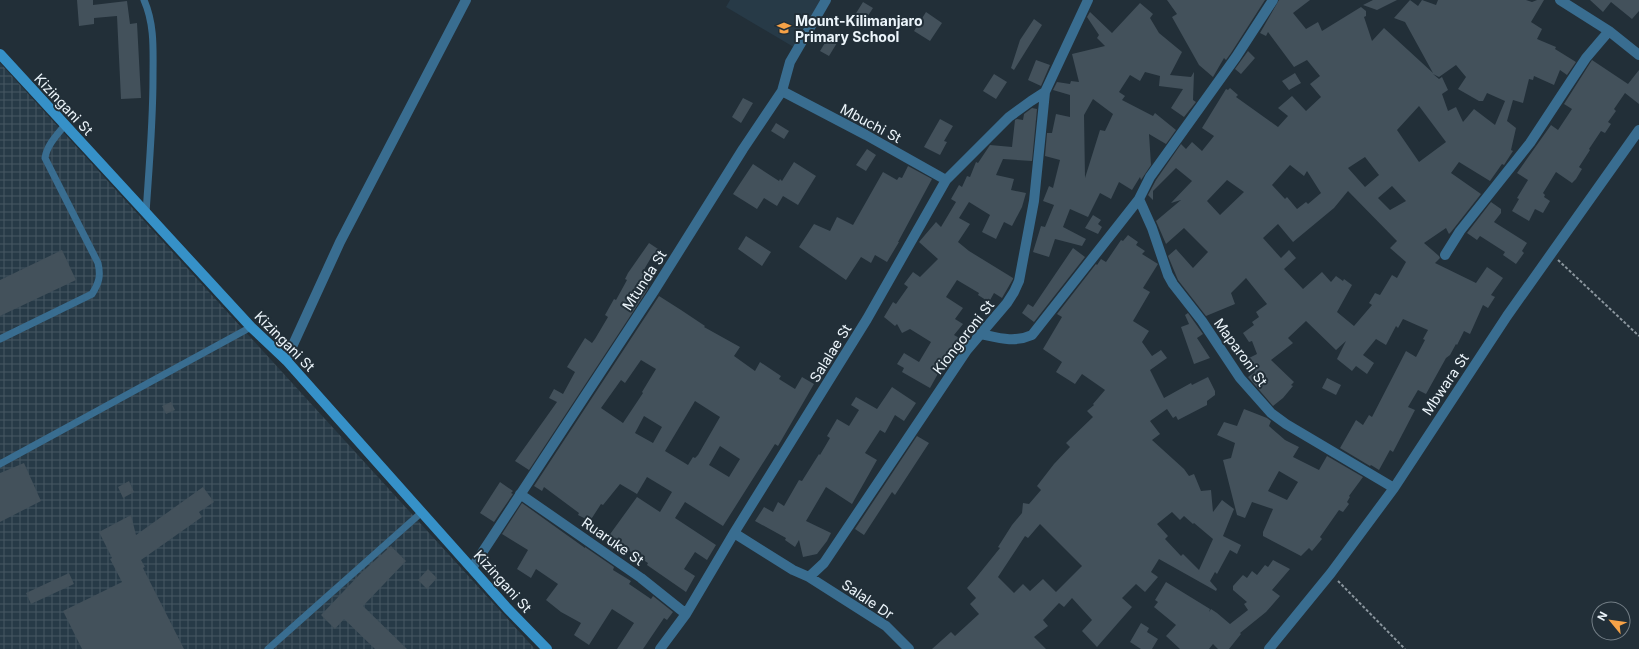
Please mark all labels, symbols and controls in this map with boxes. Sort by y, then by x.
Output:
place label: Mount-Kilimanjaro Primary School [795,12,923,45]
school or university icon: Mount-Kilimanjaro Primary School [776,20,792,36]
street label: Kizingani St [31,70,97,139]
street label: Mbuchi St [838,100,905,146]
street label: Mtunda St [618,247,670,313]
street label: Kiongoroni St [929,296,997,377]
street label: Kizingani St [251,307,319,375]
street label: Maparoni St [1211,315,1272,390]
street label: Salalae St [806,321,855,385]
street label: Mbwara St [1418,350,1472,418]
street label: Ruaruke St [579,513,648,569]
street label: Kizingani St [471,546,536,616]
street label: Salale Dr [839,575,897,623]
north arrow [1591,601,1631,641]
text: N [1594,609,1610,623]

